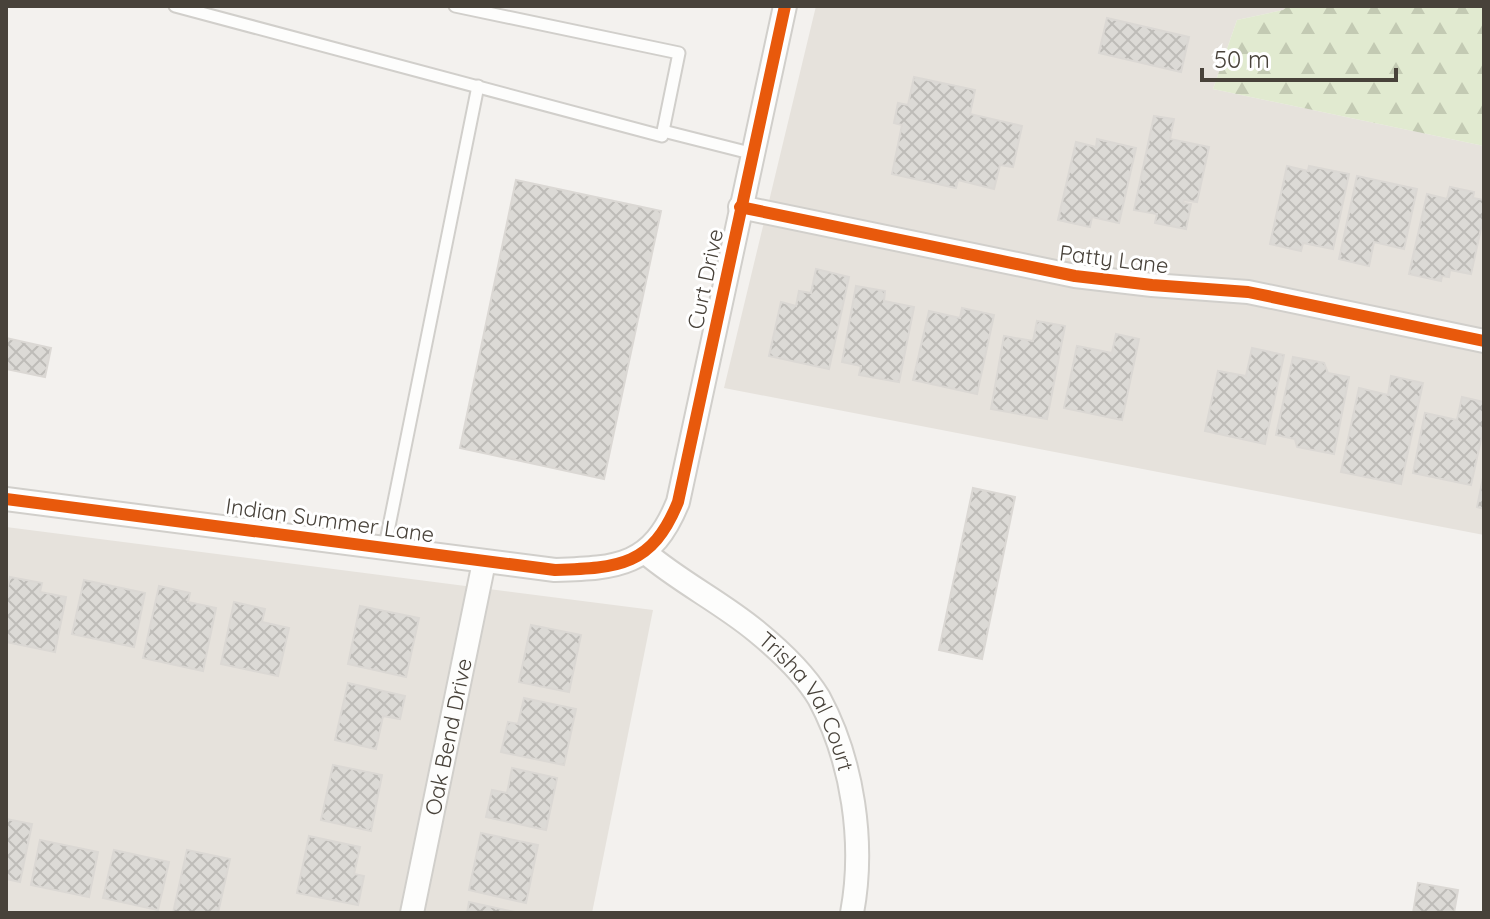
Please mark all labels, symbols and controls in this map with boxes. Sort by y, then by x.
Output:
scale bar [1202,32,1396,82]
text: 50 m [1214,44,1270,74]
street label: Curt Drive [681,226,729,332]
street label: Patty Lane [1058,238,1170,280]
street label: Indian Summer Lane [224,491,436,549]
street label: Trisha Val Court [753,625,860,774]
street label: Oak Bend Drive [418,656,478,818]

